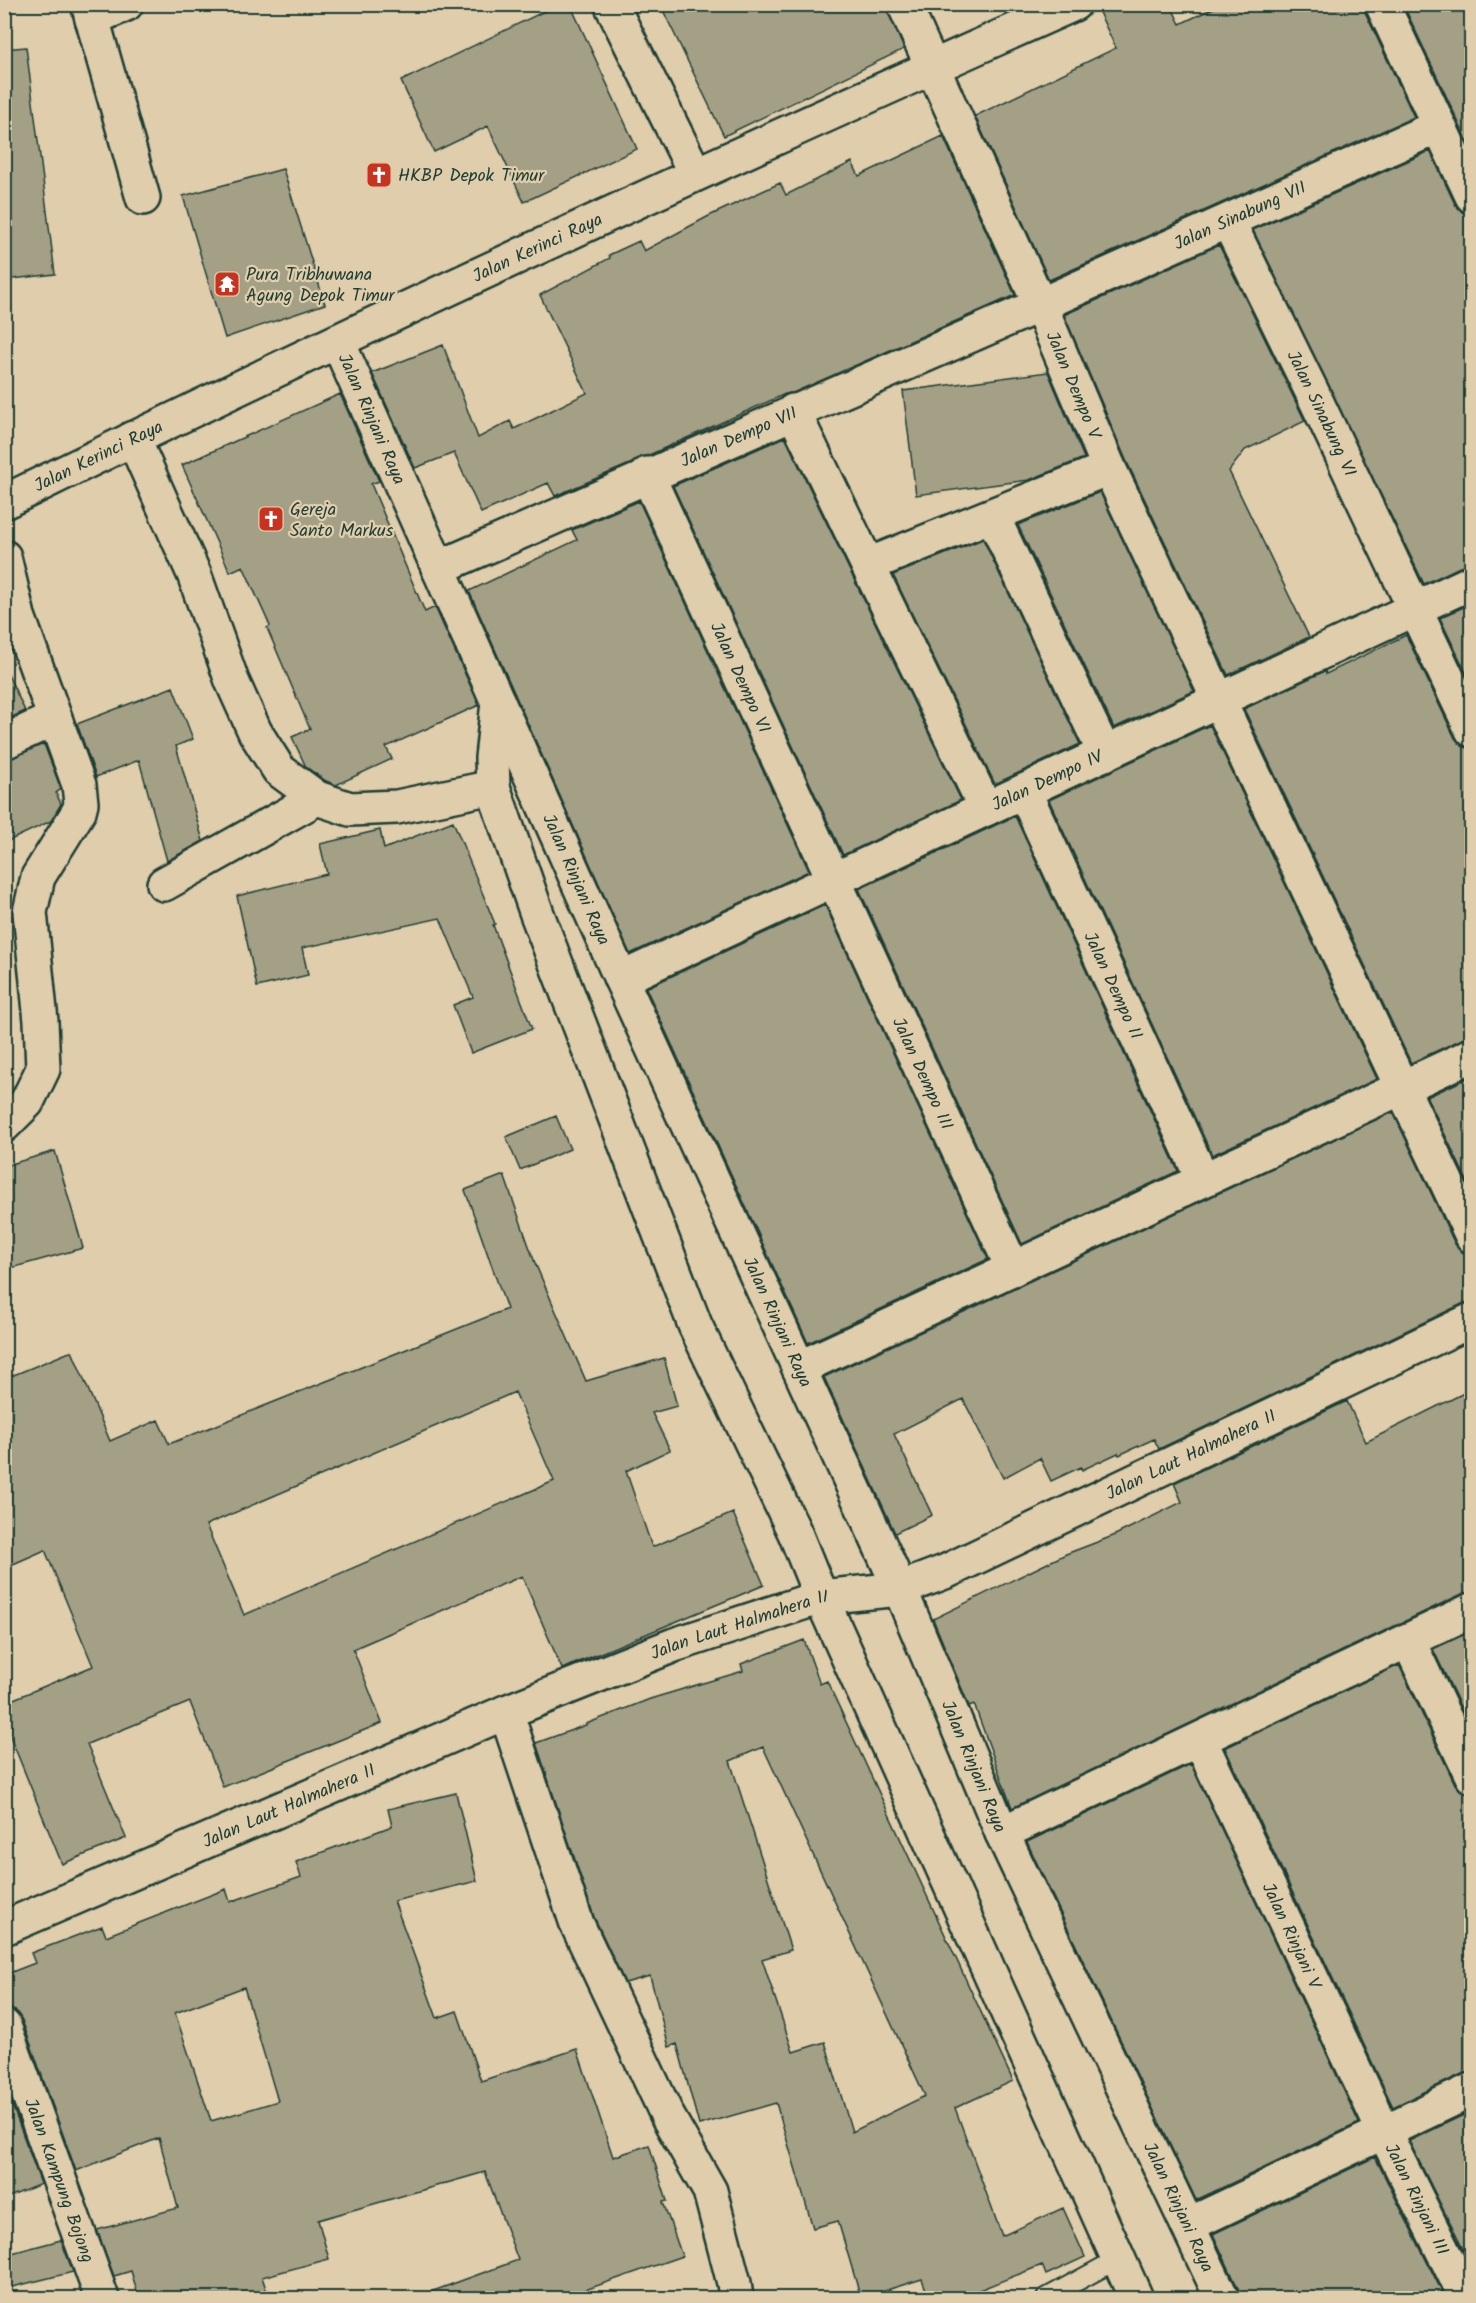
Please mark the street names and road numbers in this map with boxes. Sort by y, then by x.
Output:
street label: Jalan Sinabung VII [1169,174,1312,259]
street label: Jalan Kerinci Raya [468,206,608,291]
street label: Jalan Dempo V [1037,327,1109,445]
street label: Jalan Sinabung VI [1278,346,1363,482]
street label: Jalan Rinjani Raya [329,349,413,490]
street label: Jalan Dempo VII [676,400,802,476]
street label: Jalan Kerinci Raya [29,413,169,501]
street label: Jalan Dempo VI [701,618,778,739]
street label: Jalan Dempo IV [987,743,1109,820]
street label: Jalan Rinjani Raya [533,810,617,950]
street label: Jalan Dempo II [1075,927,1149,1045]
street label: Jalan Dempo III [883,1013,960,1135]
street label: Jalan Rinjani Raya [734,1252,819,1393]
street label: Jalan Laut Halmahera II [1101,1403,1282,1509]
street label: Jalan Laut Halmahera II [647,1583,830,1669]
street label: Jalan Rinjani Raya [932,1696,1013,1838]
street label: Jalan Laut Halmahera II [198,1757,381,1857]
street label: Jalan Rinjani V [1253,1878,1329,1996]
street label: Jalan Kampung Bojong [15,2094,101,2267]
street label: Jalan Rinjani Raya [1134,2138,1221,2278]
street label: Jalan Rinjani III [1376,2139,1456,2261]

